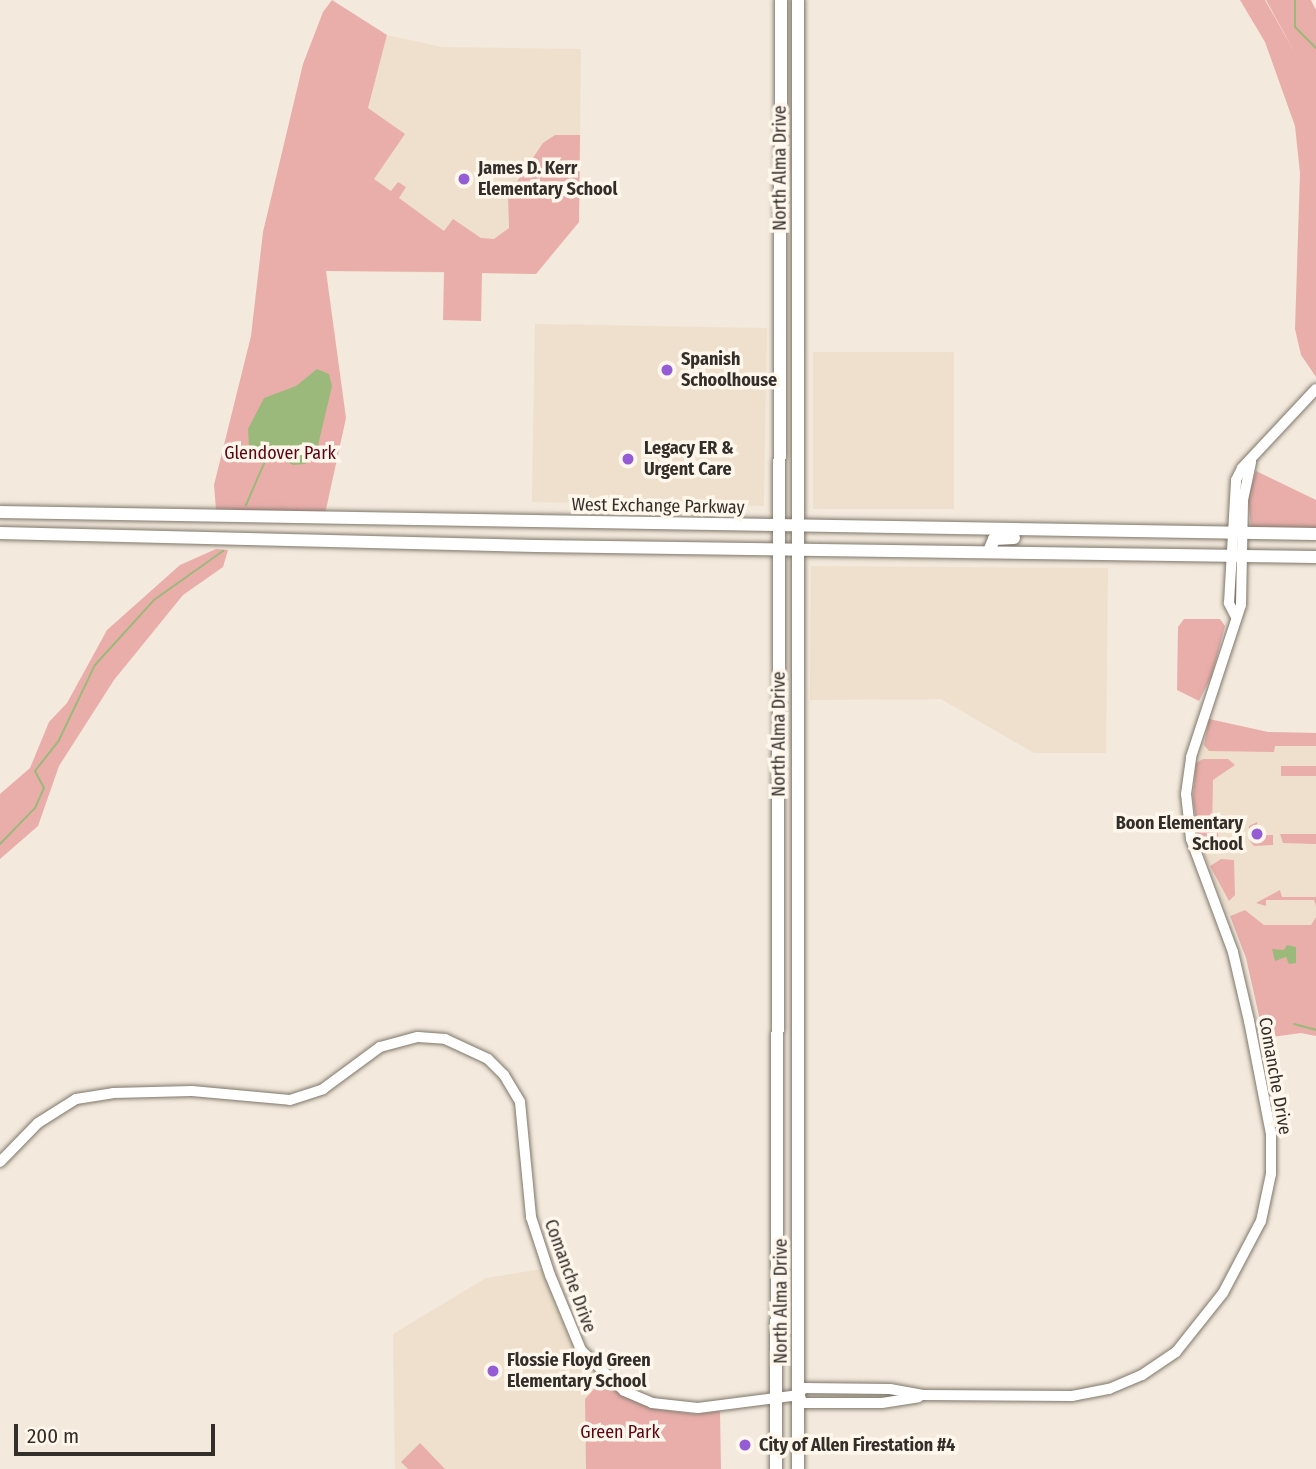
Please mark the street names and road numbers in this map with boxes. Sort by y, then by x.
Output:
street label: North Alma Drive [769,105,791,231]
street label: West Exchange Parkway [571,494,745,518]
street label: North Alma Drive [768,671,790,797]
street label: Comanche Drive [1254,1016,1296,1136]
street label: Comanche Drive [540,1216,600,1336]
street label: North Alma Drive [770,1238,792,1364]

